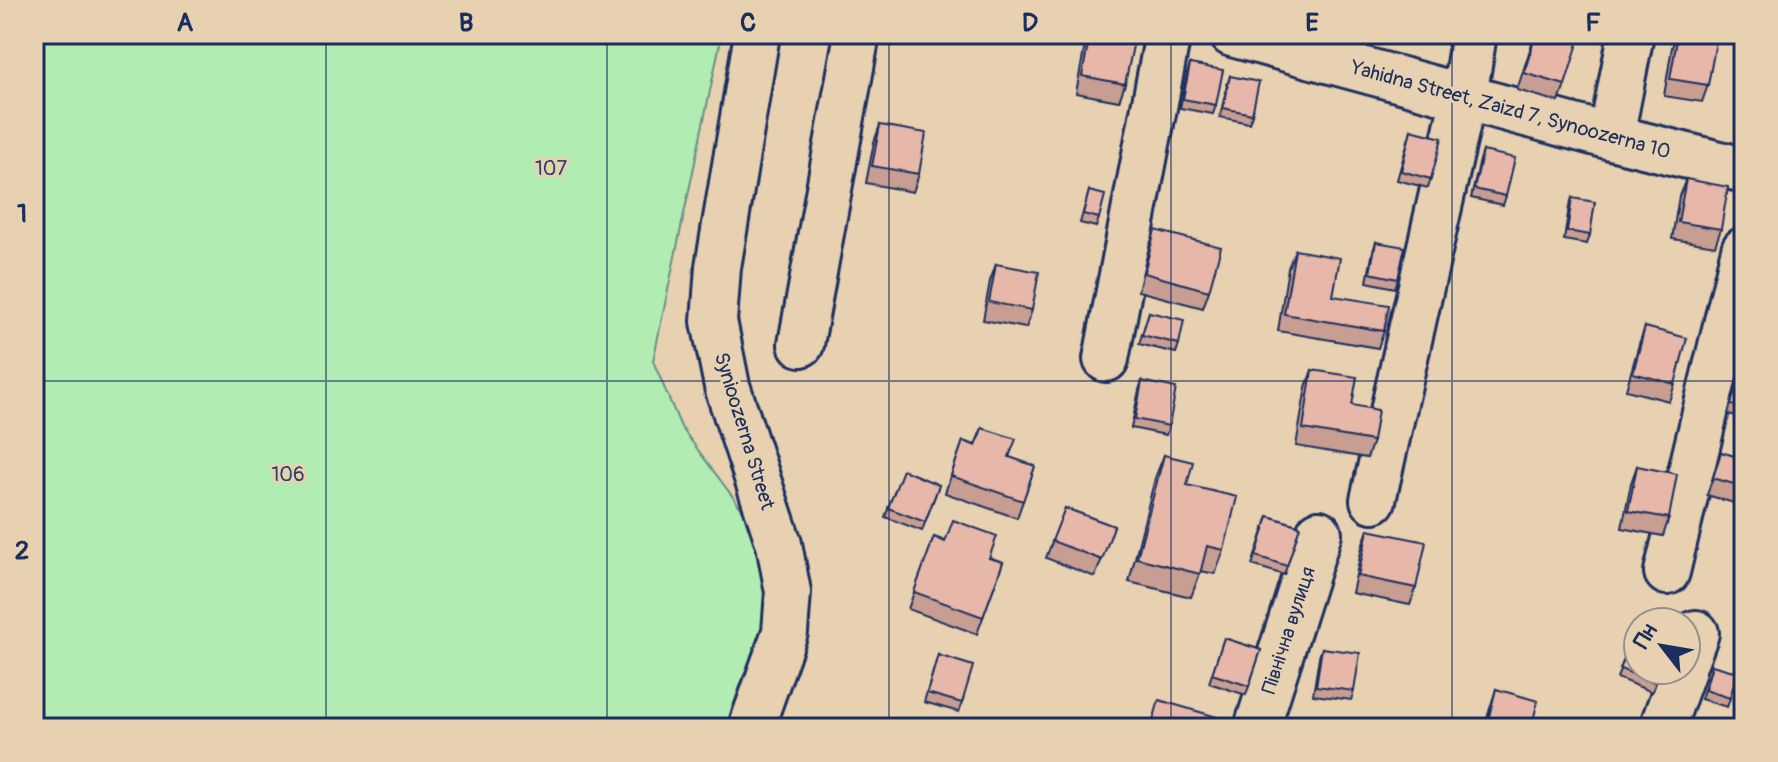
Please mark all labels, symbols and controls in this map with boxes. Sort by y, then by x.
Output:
text: A [177,7,194,39]
text: B [459,7,473,39]
text: C [740,7,756,39]
text: D [1022,7,1038,39]
text: E [1305,7,1319,39]
text: F [1585,7,1601,39]
street label: Yahidna Street, Zaizd 7, Synoozerna 10 [1347,54,1673,164]
park label: 107 [535,156,567,181]
text: 1 [17,198,27,230]
street label: Synioozerna Street [709,349,781,514]
park label: 106 [271,462,305,487]
text: 2 [15,535,29,567]
street label: Північна вулиця [1256,563,1321,697]
north arrow [1622,606,1702,686]
text: Пн [1627,619,1664,654]

